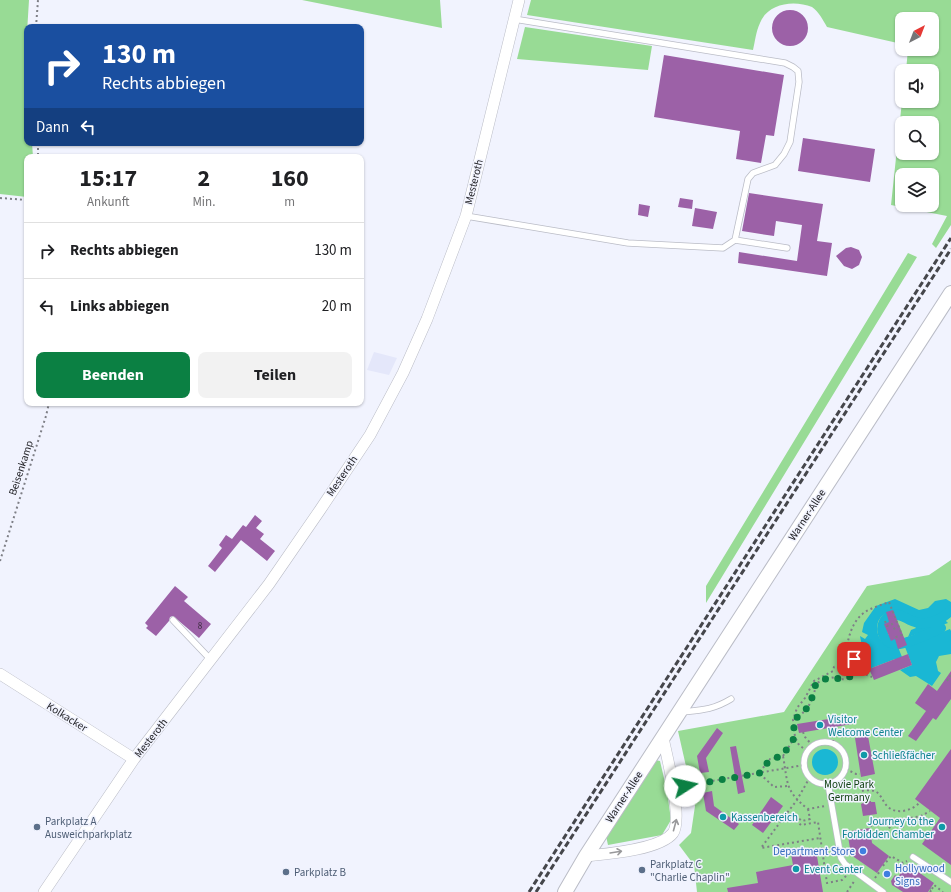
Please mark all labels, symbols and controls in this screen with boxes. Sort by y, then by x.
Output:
north arrow [895,12,939,56]
map controls [895,12,939,212]
text: 130 m [102,34,176,74]
icon: right [36,40,88,92]
button: sound [895,64,939,108]
text: Rechts abbiegen [102,71,226,96]
icon: left [77,116,99,138]
button: search [895,116,939,160]
text: Dann [36,117,69,138]
street label: Mesteroth [461,158,487,206]
text: 15:17 [79,161,137,196]
text: 2 [198,161,210,196]
text: 160 [271,161,309,196]
button: layers [895,168,939,212]
text: Ankunft [87,193,129,211]
text: Min. [192,193,215,211]
text: m [284,193,295,211]
icon: right [36,240,58,262]
text: Rechts abbiegen [70,240,179,261]
text: 130 m [314,240,352,261]
icon: left [36,296,58,318]
text: Links abbiegen [70,296,169,317]
text: 20 m [322,296,352,317]
button: Beenden [36,352,190,398]
button: Teilen [198,352,352,398]
street label: Beisenkamp [5,439,37,497]
street label: Mesteroth [323,453,361,499]
street label: Warner-Allee [785,486,830,544]
house number: 8 [198,620,203,633]
pin [837,642,871,676]
icon: arrive [843,648,865,670]
street label: Kolkacker [44,699,90,736]
place label: Visitor Welcome Center [828,712,903,740]
street label: Mesteroth [131,715,171,761]
marker: Visitor Welcome Center [815,720,825,730]
place label: Schließfächer [872,748,935,763]
marker: Schließfächer [859,750,869,760]
position arrow [664,765,706,807]
street label: Warner-Allee [602,768,647,826]
park label: Movie Park Germany [824,777,875,805]
place label: Kassenbereich [731,810,798,825]
marker: Kassenbereich [718,812,728,822]
place label: Parkplatz A Ausweichparkplatz [45,814,132,842]
place label: Journey to the Forbidden Chamber [842,814,935,842]
one-way arrow [672,818,679,831]
marker: Parkplatz A Ausweichparkplatz [32,822,42,832]
marker: Journey to the Forbidden Chamber [937,822,947,832]
place label: Department Store [773,844,856,859]
marker: Department Store [858,846,868,856]
one-way arrow [609,848,622,856]
place label: Parkplatz C "Charlie Chaplin" [650,857,730,885]
place label: Hollywood Signs [895,861,945,889]
place label: Event Center [804,862,863,877]
marker: Event Center [791,864,801,874]
place label: Parkplatz B [294,865,346,880]
marker: Parkplatz C "Charlie Chaplin" [637,865,647,875]
marker: Parkplatz B [281,867,291,877]
marker: Hollywood Signs [882,869,892,879]

